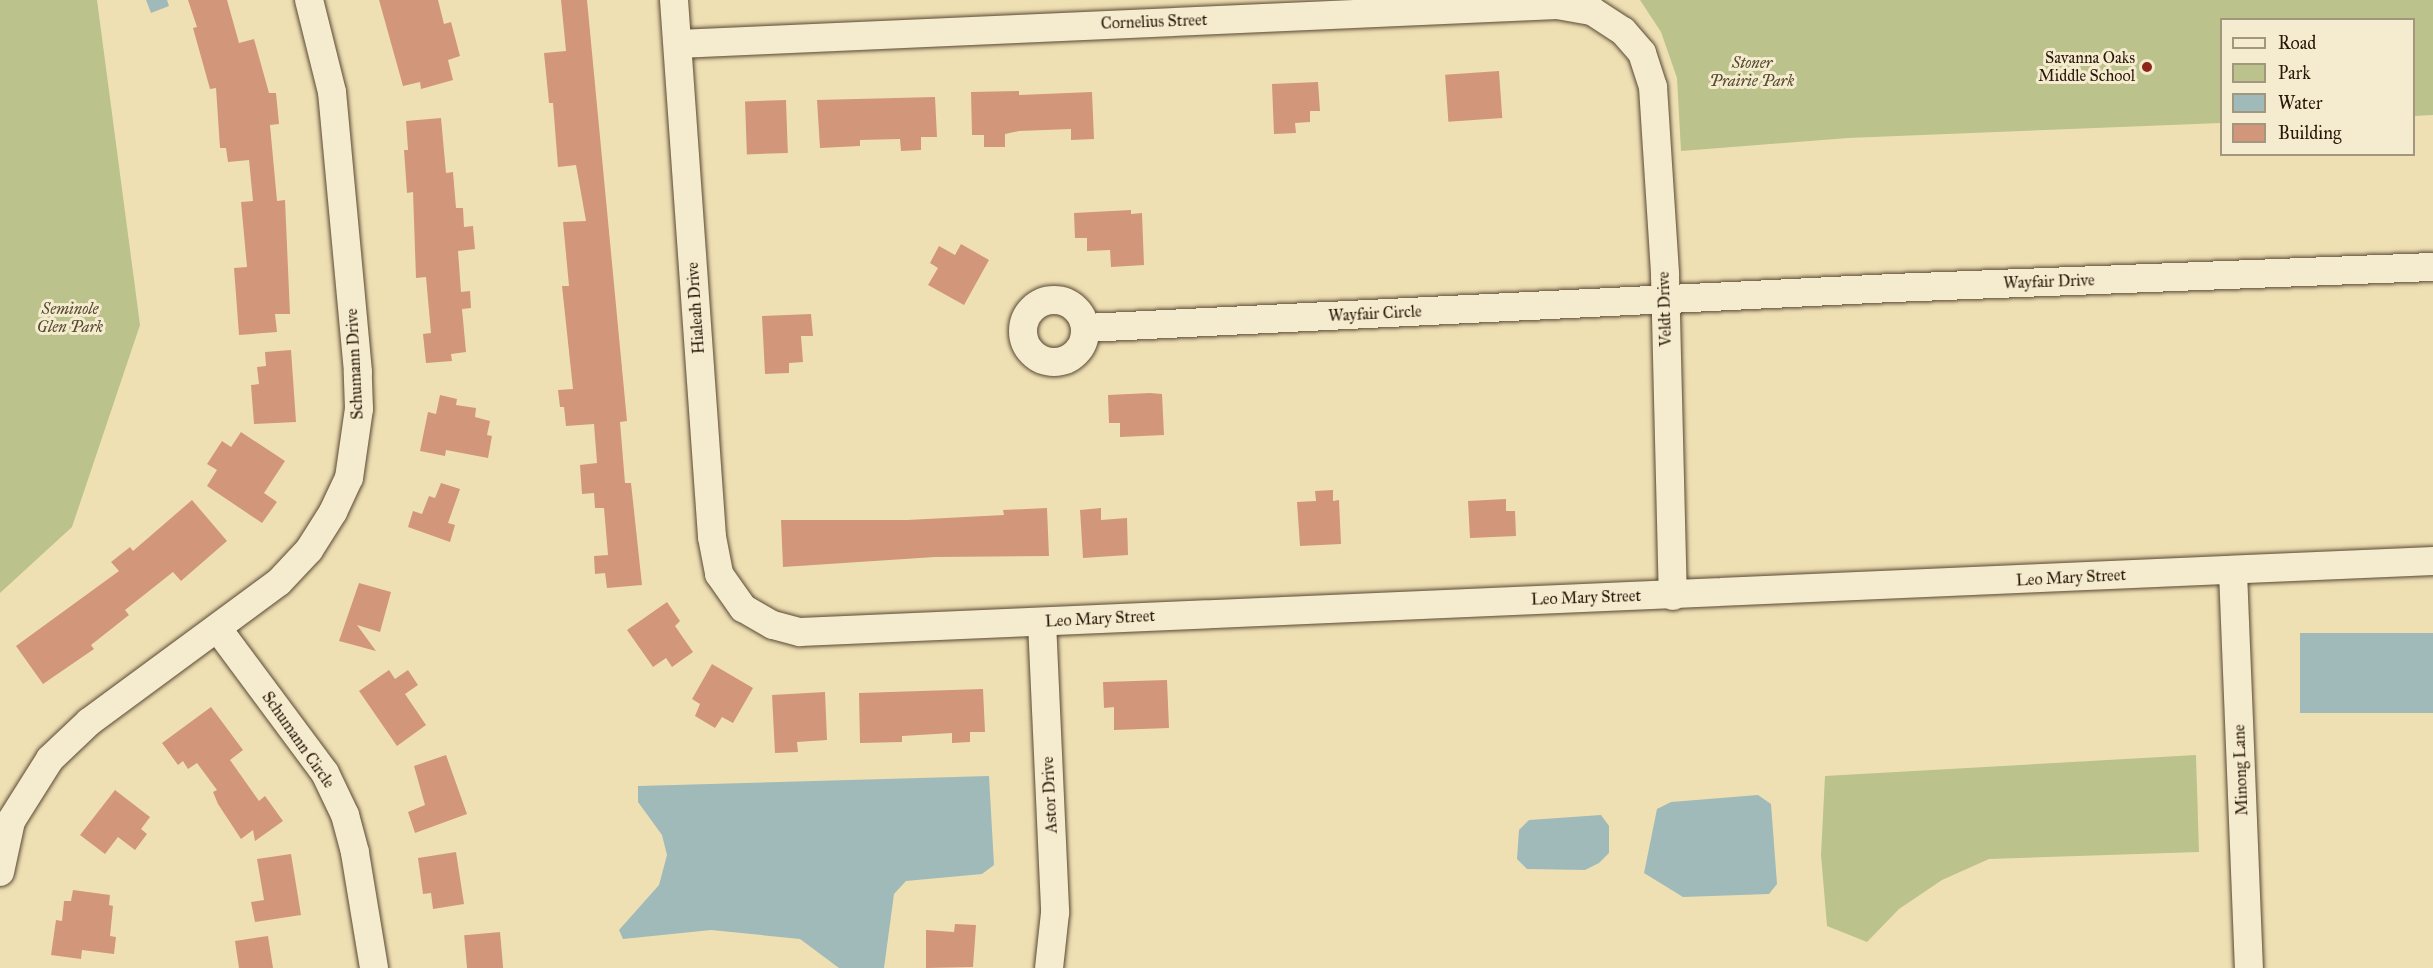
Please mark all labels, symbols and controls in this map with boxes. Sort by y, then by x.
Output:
street label: Cornelius Street [1100,11,1208,33]
legend [2220,18,2415,156]
text: Road [2278,32,2316,54]
place label: Savanna Oaks Middle School [2038,48,2135,86]
park label: Stoner Prairie Park [1710,53,1794,91]
marker: Savanna Oaks Middle School [2140,60,2154,74]
text: Park [2278,62,2311,84]
text: Water [2278,92,2322,114]
text: Building [2278,122,2341,144]
street label: Hialeah Drive [683,261,709,355]
street label: Veldt Drive [1654,271,1676,347]
street label: Wayfair Drive [2003,271,2095,293]
park label: Seminole Glen Park [37,299,103,337]
street label: Wayfair Circle [1328,302,1422,326]
street label: Schumann Drive [343,308,367,420]
street label: Leo Mary Street [2016,566,2126,590]
street label: Leo Mary Street [1531,586,1641,610]
street label: Leo Mary Street [1045,607,1155,631]
street label: Schumann Circle [258,688,338,792]
street label: Minong Lane [2230,724,2252,816]
street label: Astor Drive [1038,756,1062,834]

